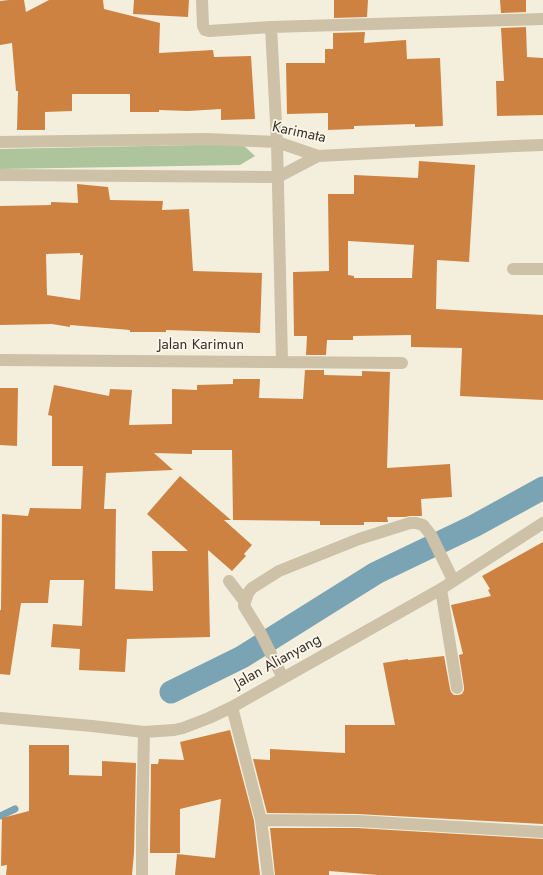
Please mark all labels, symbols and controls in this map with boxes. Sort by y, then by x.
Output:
street label: Karimata [270,119,328,147]
street label: Jalan Karimun [158,336,244,354]
street label: Jalan Alianyang [231,631,325,693]

